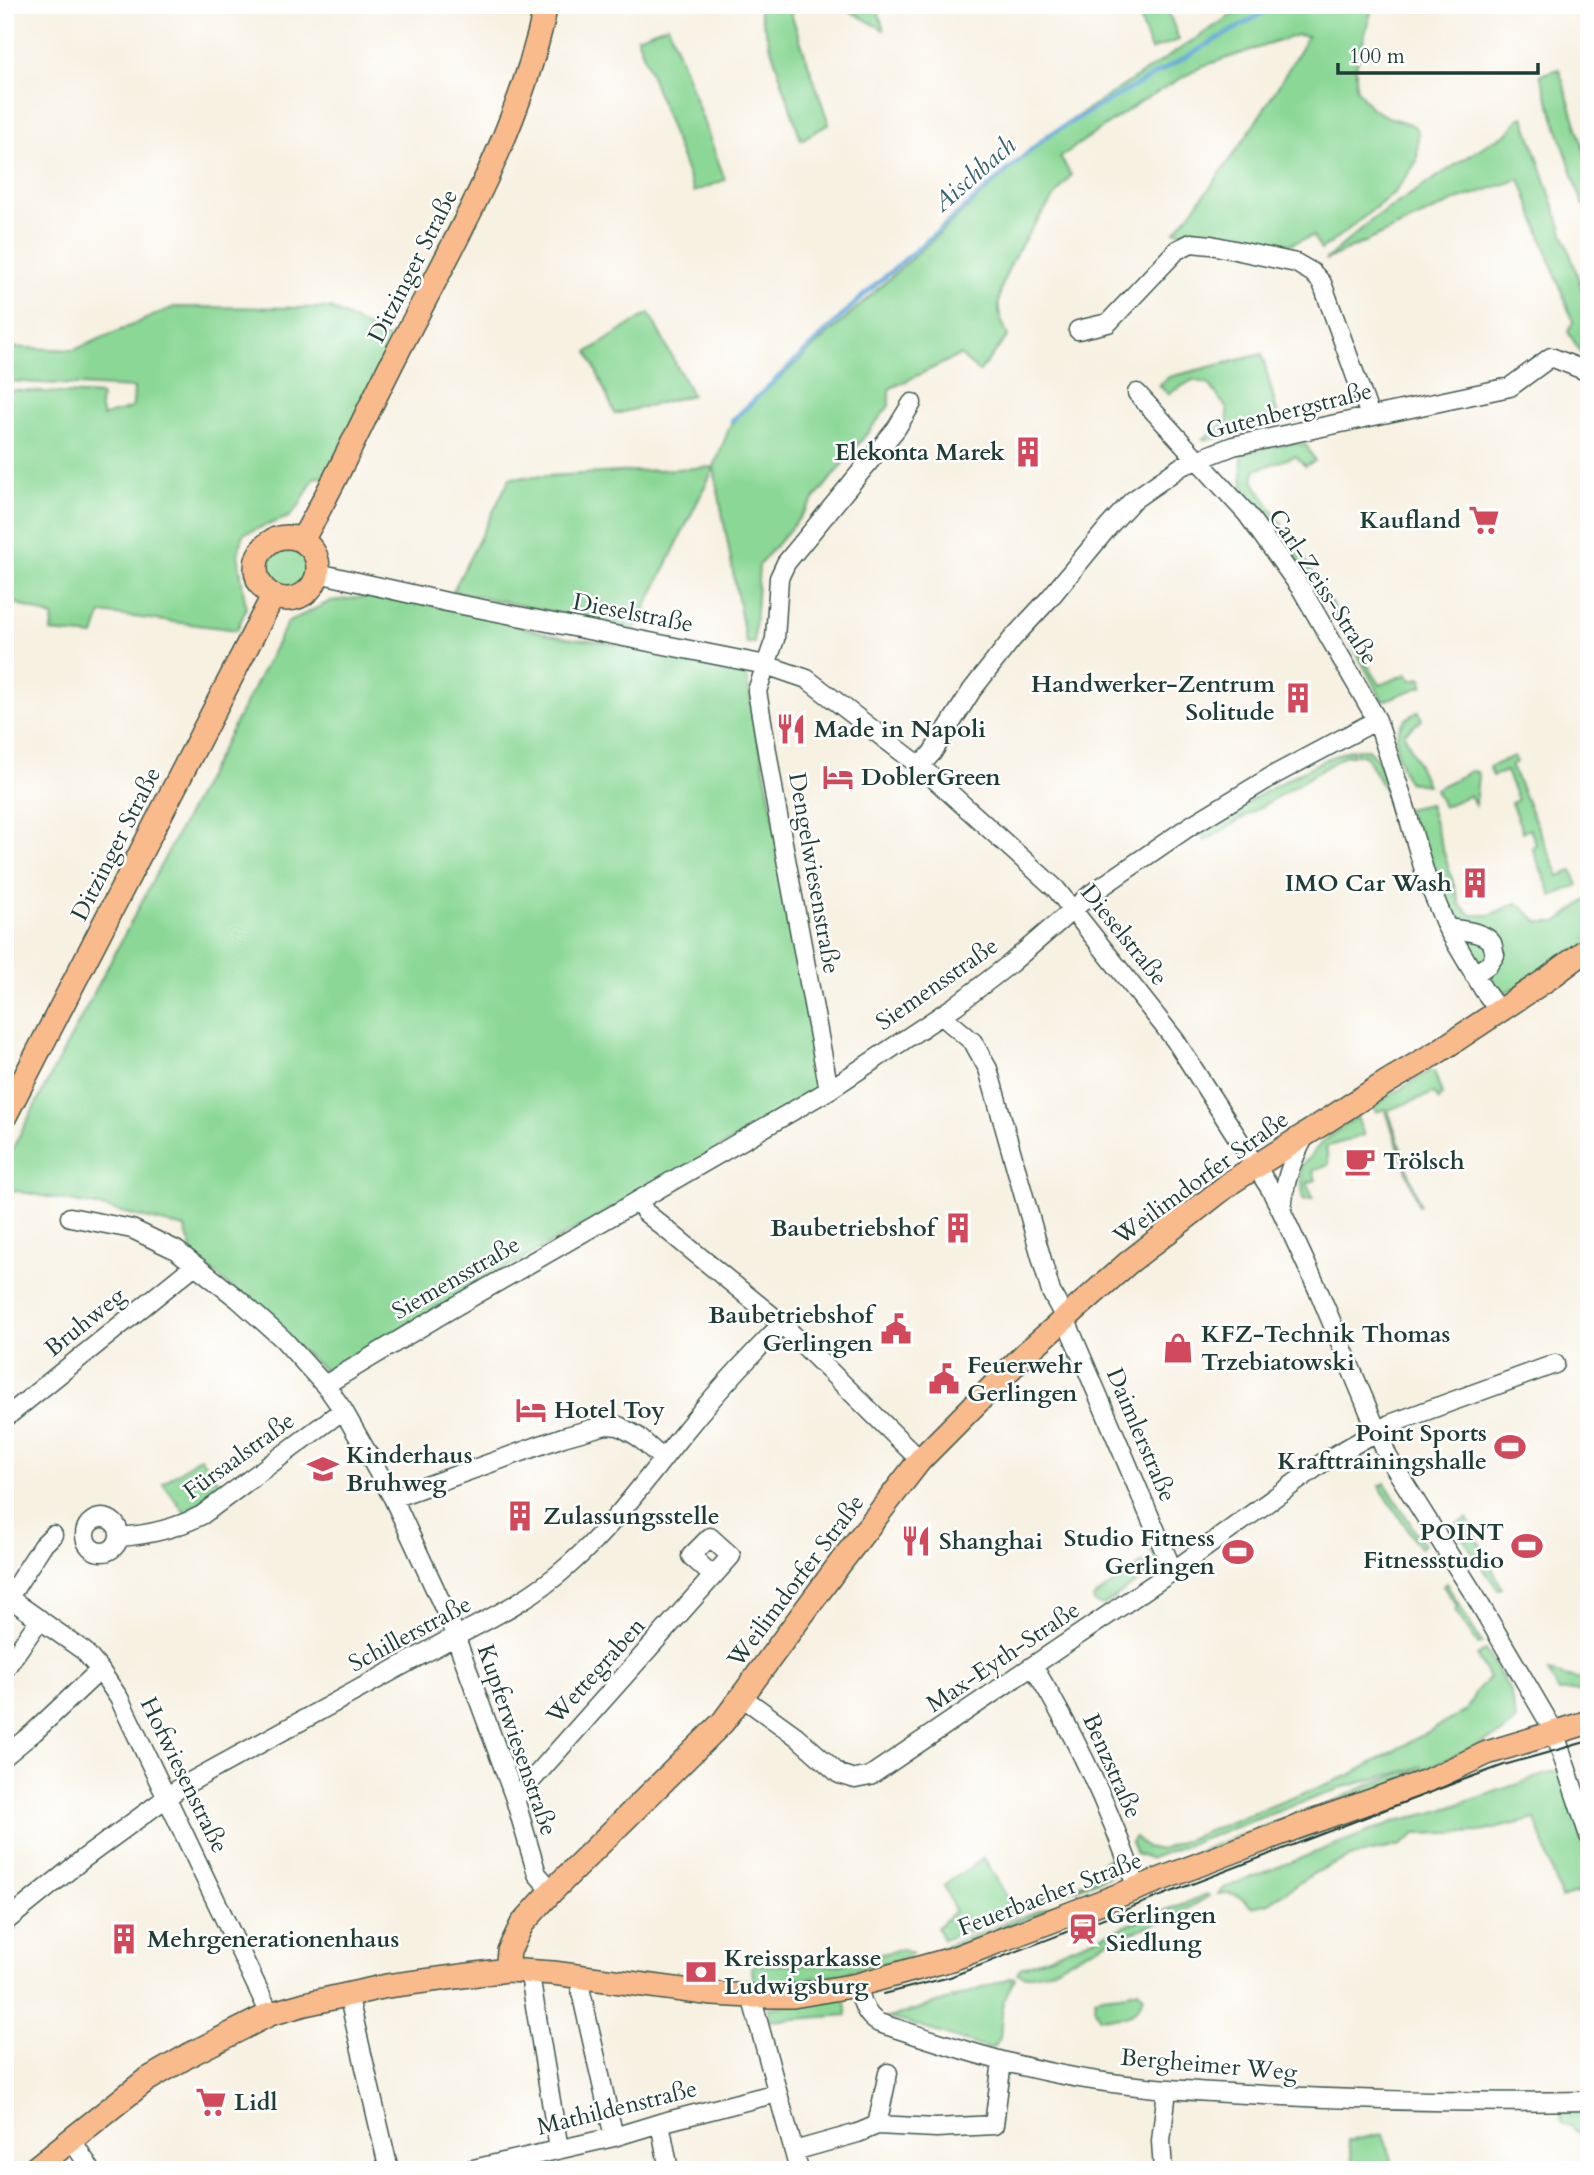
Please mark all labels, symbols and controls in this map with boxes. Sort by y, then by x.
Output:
scale bar [1338,32,1538,76]
text: 100 m [1349,42,1405,71]
water label: Aischbach [924,128,1023,221]
street label: Ditzinger Straße [360,183,466,349]
street label: Gutenbergstraße [1202,374,1376,448]
building icon: Elekonta Marek [1011,435,1045,469]
place label: Elekonta Marek [835,436,1005,469]
street label: Carl-Zeiss-Straße [1260,503,1386,671]
supermarket icon: Kaufland [1467,503,1501,537]
place label: Kaufland [1359,504,1461,537]
street label: Dieselstraße [570,585,696,641]
place label: Handwerker-Zentrum Solitude [1031,668,1276,729]
building icon: Handwerker-Zentrum Solitude [1281,681,1315,715]
restaurant icon: Made in Napoli [774,712,808,746]
place label: Made in Napoli [814,713,986,746]
hotel icon: DoblerGreen [821,760,855,794]
street label: Ditzinger Straße [63,761,169,927]
place label: DoblerGreen [861,761,1001,794]
street label: Dengelwiesenstraße [780,770,848,976]
building icon: IMO Car Wash [1458,866,1492,900]
place label: IMO Car Wash [1285,867,1452,900]
street label: Dieselstraße [1073,877,1175,993]
street label: Siemensstraße [869,930,1005,1038]
street label: Weilimdorfer Straße [1106,1103,1295,1253]
cafe icon: Trölsch [1343,1144,1377,1178]
place label: Trölsch [1383,1145,1465,1178]
building icon: Baubetriebshof [941,1211,975,1245]
place label: Baubetriebshof [770,1212,939,1245]
street label: Siemensstraße [386,1228,526,1328]
street label: Bruhweg [38,1279,133,1365]
place label: Baubetriebshof Gerlingen [708,1299,877,1360]
public building icon: Baubetriebshof Gerlingen [879,1312,913,1346]
place label: KFZ-Technik Thomas Trzebiatowski [1201,1318,1450,1379]
shop icon: KFZ-Technik Thomas Trzebiatowski [1161,1331,1195,1365]
place label: Feuerwehr Gerlingen [967,1349,1083,1410]
public building icon: Feuerwehr Gerlingen [927,1362,961,1396]
street label: Daimlerstraße [1098,1363,1184,1507]
hotel icon: Hotel Toy [514,1393,548,1427]
place label: Hotel Toy [554,1394,665,1427]
street label: Fürsaalstraße [177,1404,301,1508]
place label: Point Sports Krafttrainingshalle [1277,1417,1487,1478]
sports icon: Point Sports Krafttrainingshalle [1493,1430,1527,1464]
place label: Kinderhaus Bruhweg [346,1439,473,1500]
school or university icon: Kinderhaus Bruhweg [306,1452,340,1486]
street label: Weilimdorfer Straße [719,1488,872,1675]
building icon: Zulassungsstelle [503,1499,537,1533]
place label: Zulassungsstelle [543,1500,720,1533]
place label: POINT Fitnessstudio [1363,1516,1504,1577]
place label: Studio Fitness Gerlingen [1064,1522,1216,1583]
restaurant icon: Shanghai [899,1524,933,1558]
place label: Shanghai [939,1525,1043,1558]
sports icon: POINT Fitnessstudio [1510,1529,1544,1563]
sports icon: Studio Fitness Gerlingen [1221,1535,1255,1569]
street label: Schillerstraße [343,1588,477,1680]
street label: Max-Eyth-Straße [920,1593,1086,1721]
street label: Wettegraben [538,1610,653,1732]
street label: Kupferwiesenstraße [469,1640,565,1840]
street label: Hofwiesenstraße [132,1691,236,1859]
street label: Benzstraße [1074,1708,1150,1824]
street label: Feuerbacher Straße [953,1844,1147,1944]
place label: Gerlingen Siedlung [1106,1899,1217,1960]
station icon: Gerlingen Siedlung [1066,1912,1100,1946]
building icon: Mehrgenerationenhaus [107,1922,141,1956]
place label: Mehrgenerationenhaus [147,1923,399,1956]
place label: Kreissparkasse Ludwigsburg [724,1942,882,2003]
bank icon: Kreissparkasse Ludwigsburg [684,1955,718,1989]
street label: Bergheimer Weg [1119,2041,1299,2089]
street label: Mathildenstraße [534,2072,700,2144]
supermarket icon: Lidl [194,2085,228,2119]
place label: Lidl [234,2086,278,2119]

